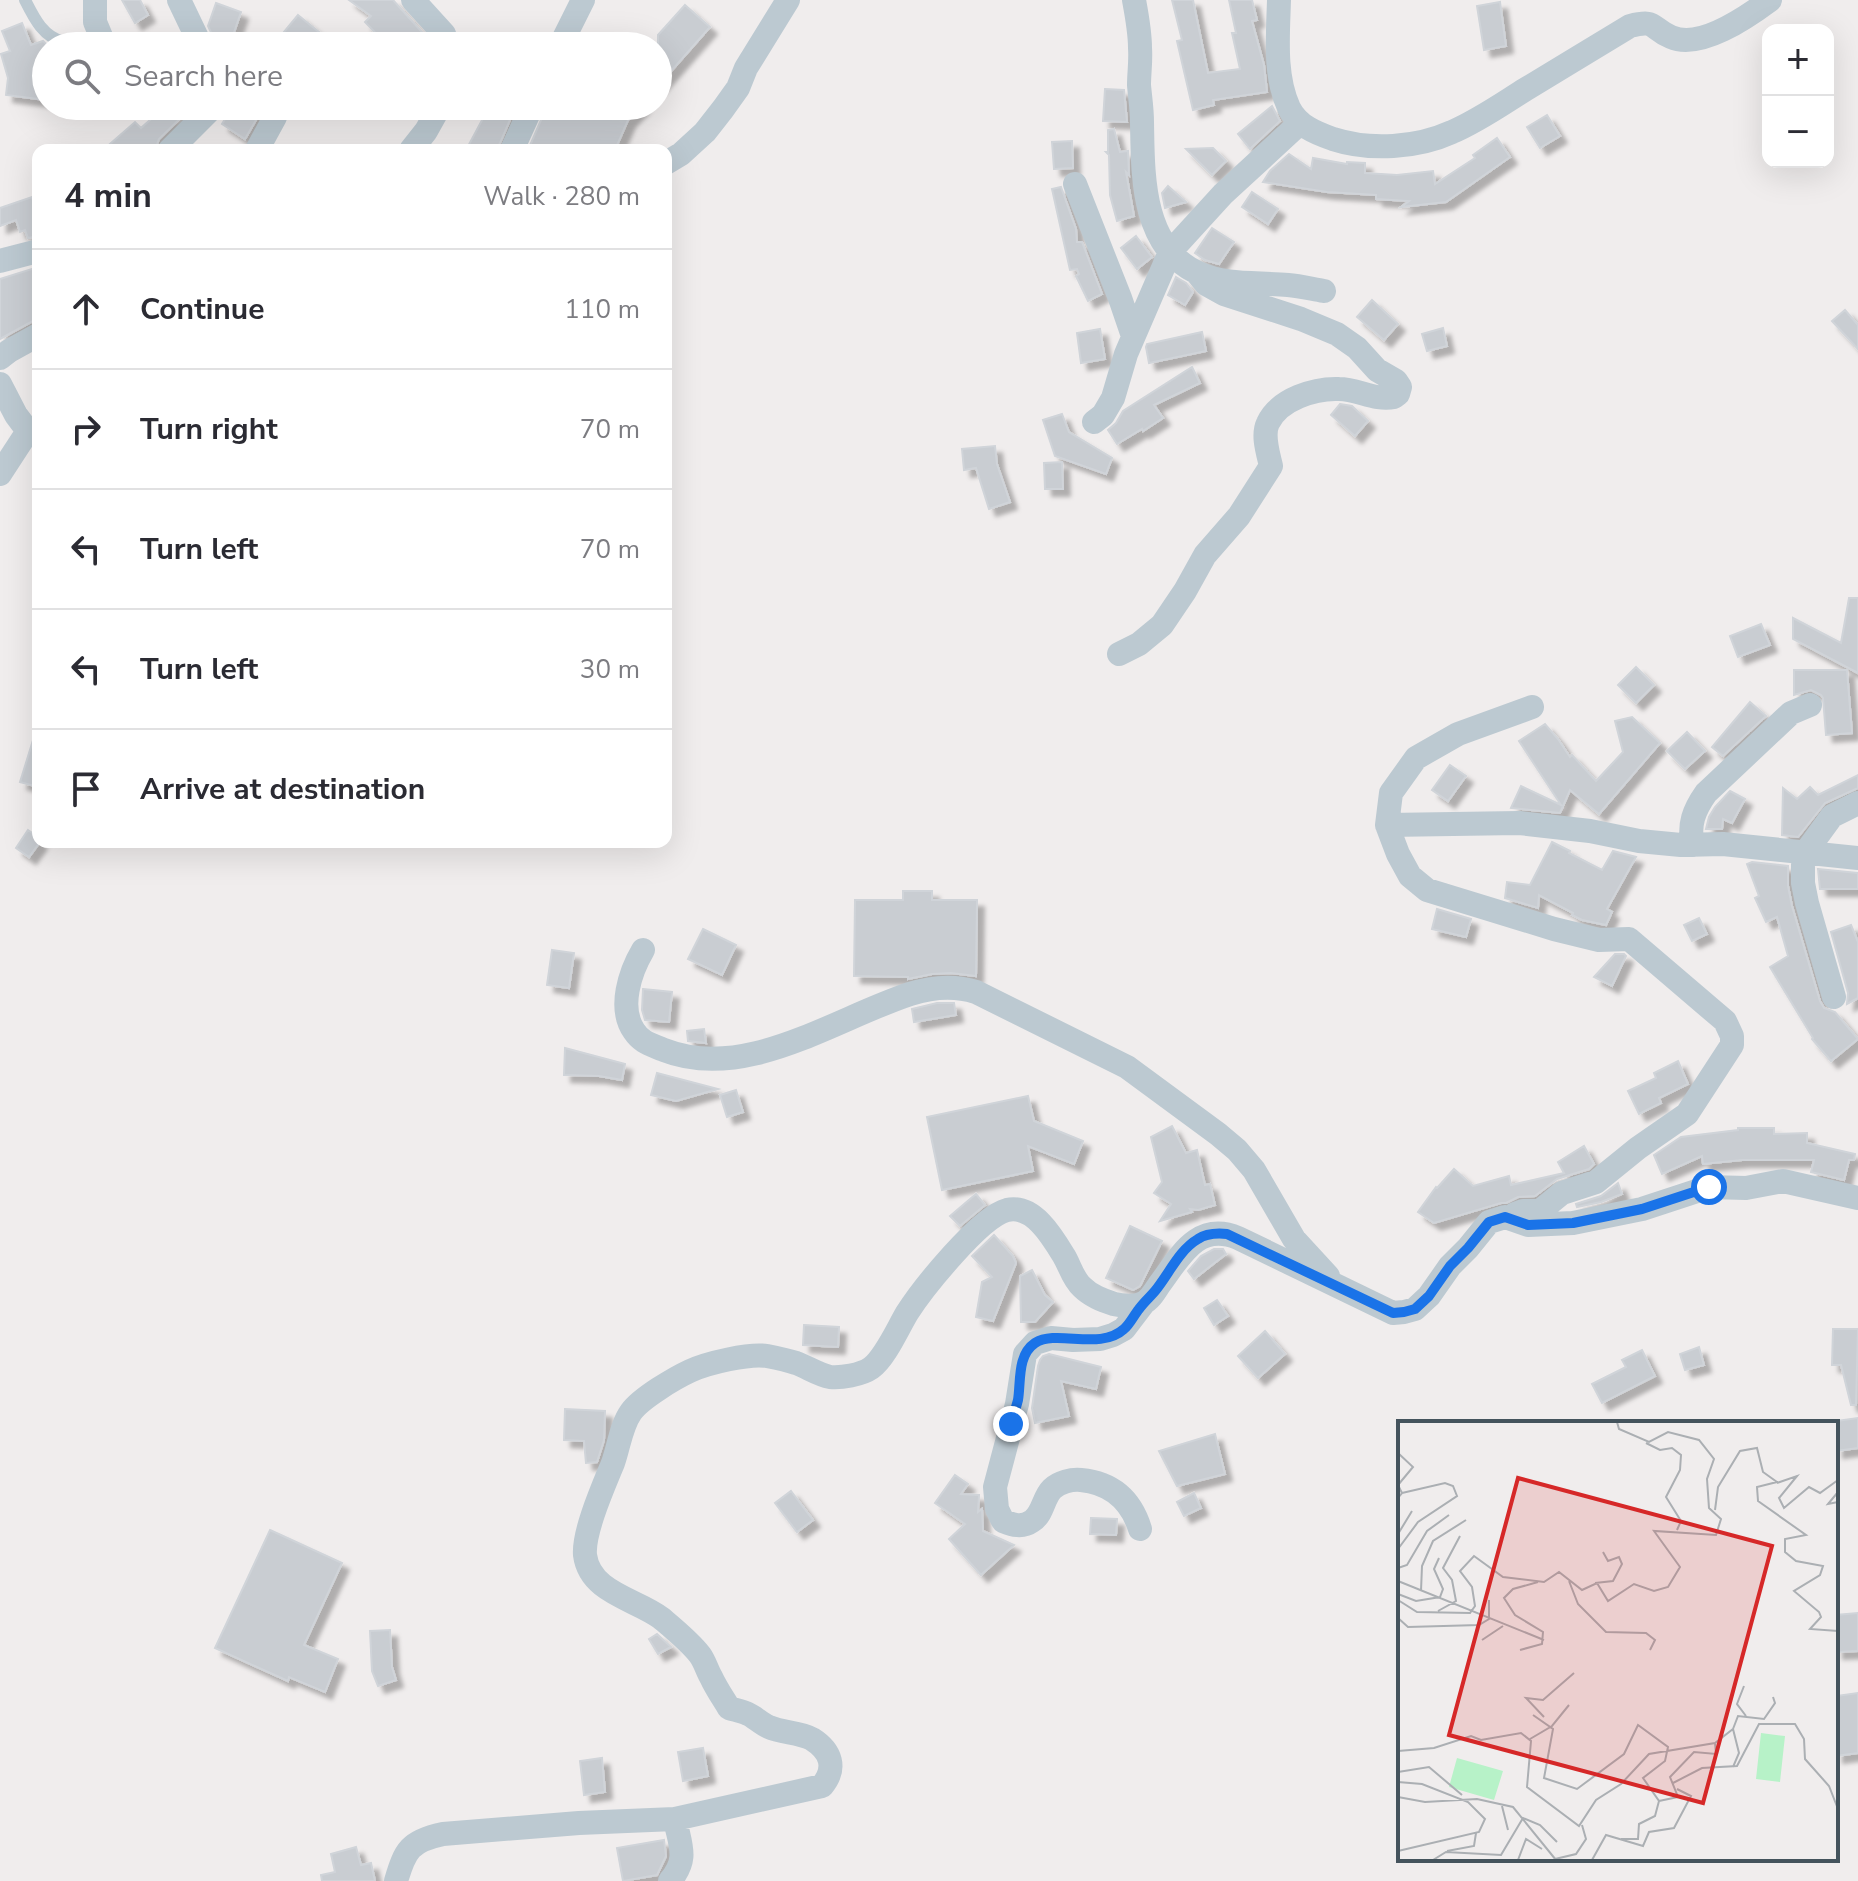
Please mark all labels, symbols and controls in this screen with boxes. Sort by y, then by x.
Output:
map controls [1762,24,1834,168]
button: + [1762,24,1834,96]
search box [32,32,672,120]
icon: search [60,54,104,98]
text: Search here [124,56,283,97]
button: − [1762,96,1834,168]
text: 4 min [64,173,152,219]
text: Walk · 280 m [483,179,640,214]
icon: ahead [64,287,108,331]
text: Continue [140,289,265,330]
text: 110 m [564,292,640,327]
icon: right [64,407,108,451]
text: Turn right [140,409,278,450]
text: 70 m [580,412,640,447]
icon: left [64,527,108,571]
text: Turn left [140,529,258,570]
text: 70 m [580,532,640,567]
icon: left [64,647,108,691]
text: Turn left [140,649,258,690]
text: 30 m [580,652,640,687]
icon: arrive [64,767,108,811]
text: Arrive at destination [140,769,425,810]
route start [1691,1169,1727,1205]
route end [993,1406,1029,1442]
inset map [1398,1421,1838,1861]

